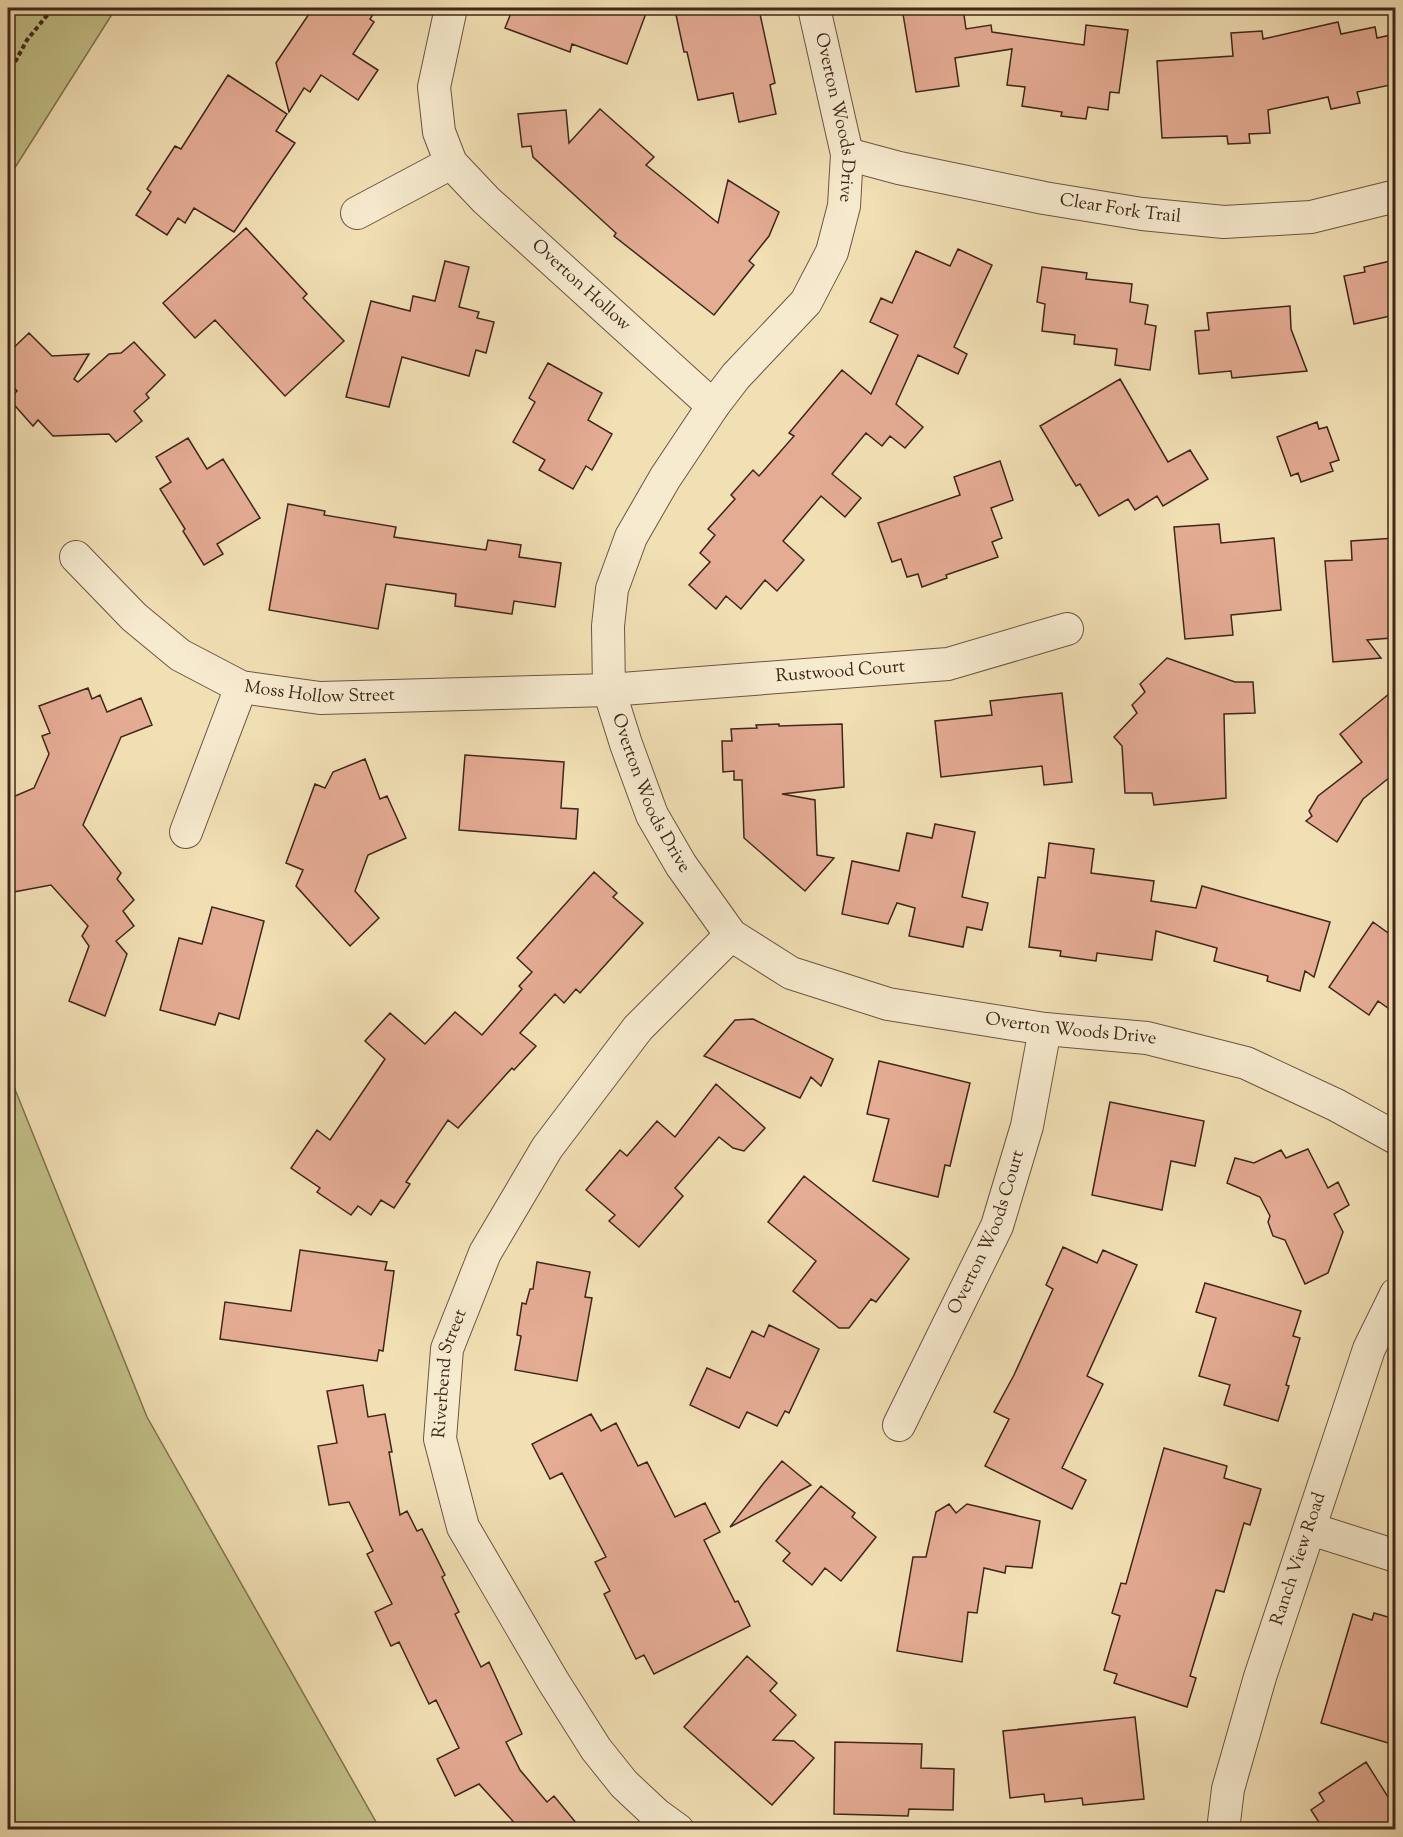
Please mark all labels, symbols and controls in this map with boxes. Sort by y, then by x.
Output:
street label: Overton Woods Drive [807,30,860,203]
street label: Clear Fork Trail [1057,188,1182,231]
street label: Overton Hollow [525,234,637,338]
street label: Rustwood Court [775,654,906,690]
street label: Moss Hollow Street [243,675,395,711]
street label: Overton Woods Drive [604,710,696,879]
street label: Overton Woods Drive [983,1007,1159,1053]
street label: Overton Woods Court [942,1147,1032,1320]
street label: Riverbend Street [427,1306,474,1439]
street label: Ranch View Road [1265,1489,1333,1629]

